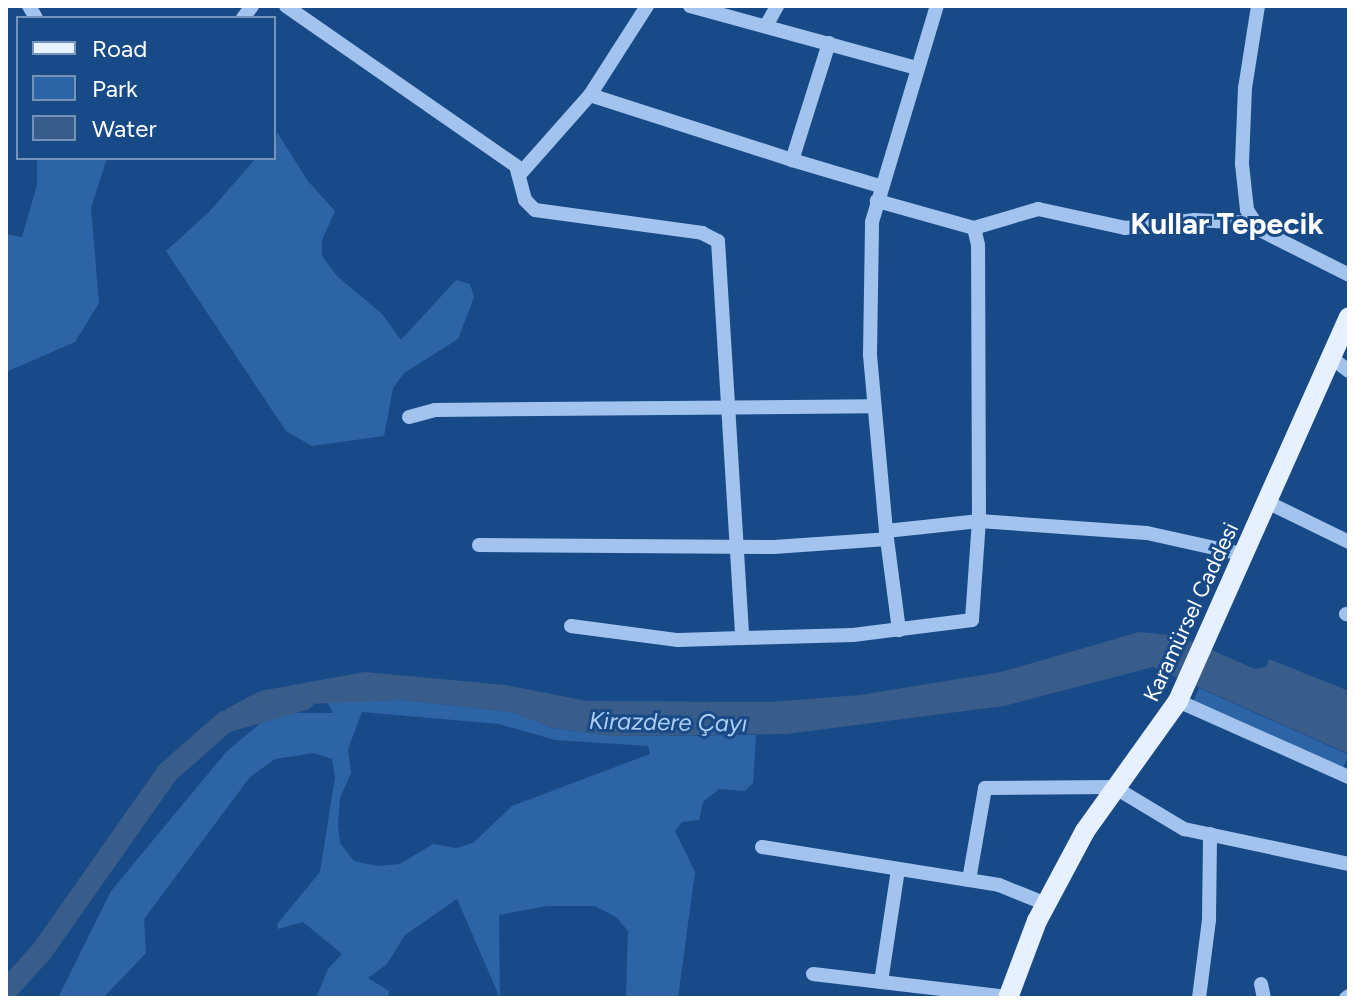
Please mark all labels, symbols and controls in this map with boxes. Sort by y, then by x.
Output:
legend [16,16,276,160]
text: Road [92,34,147,63]
text: Park [92,74,138,103]
text: Water [92,114,157,143]
district label: Kullar Tepecik [1130,206,1324,242]
street label: Karamürsel Caddesi [1138,518,1244,706]
water label: Kirazdere Çayı [589,706,747,738]

